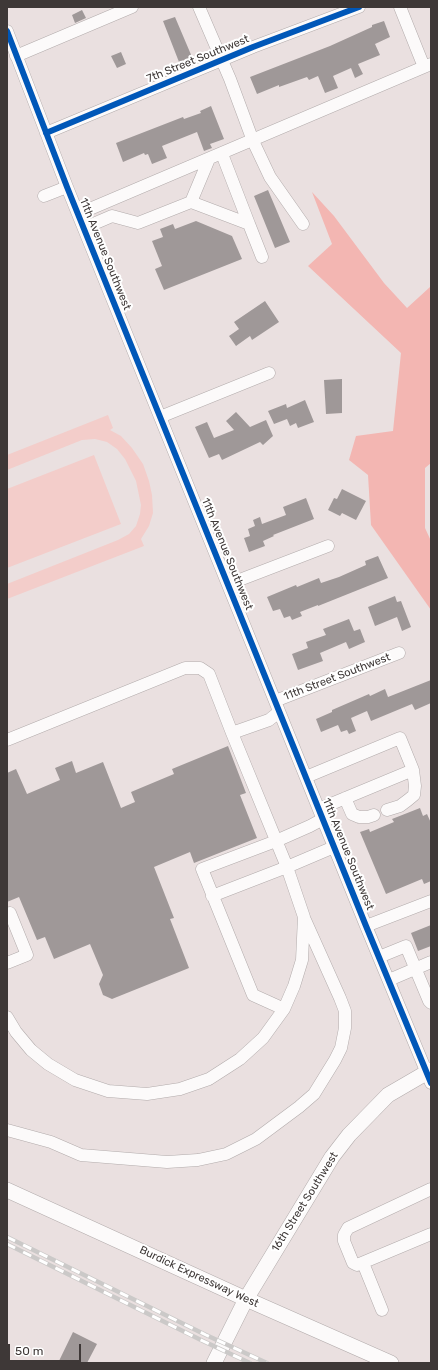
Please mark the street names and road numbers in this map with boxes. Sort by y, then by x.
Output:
street label: 7th Street Southwest [145,32,251,86]
street label: 11th Avenue Southwest [76,196,134,312]
street label: 11th Avenue Southwest [198,496,256,612]
street label: 11th Street Southwest [282,651,392,703]
street label: 11th Avenue Southwest [319,796,377,912]
street label: 16th Street Southwest [269,1150,341,1254]
street label: Burdick Expressway West [137,1244,261,1310]

